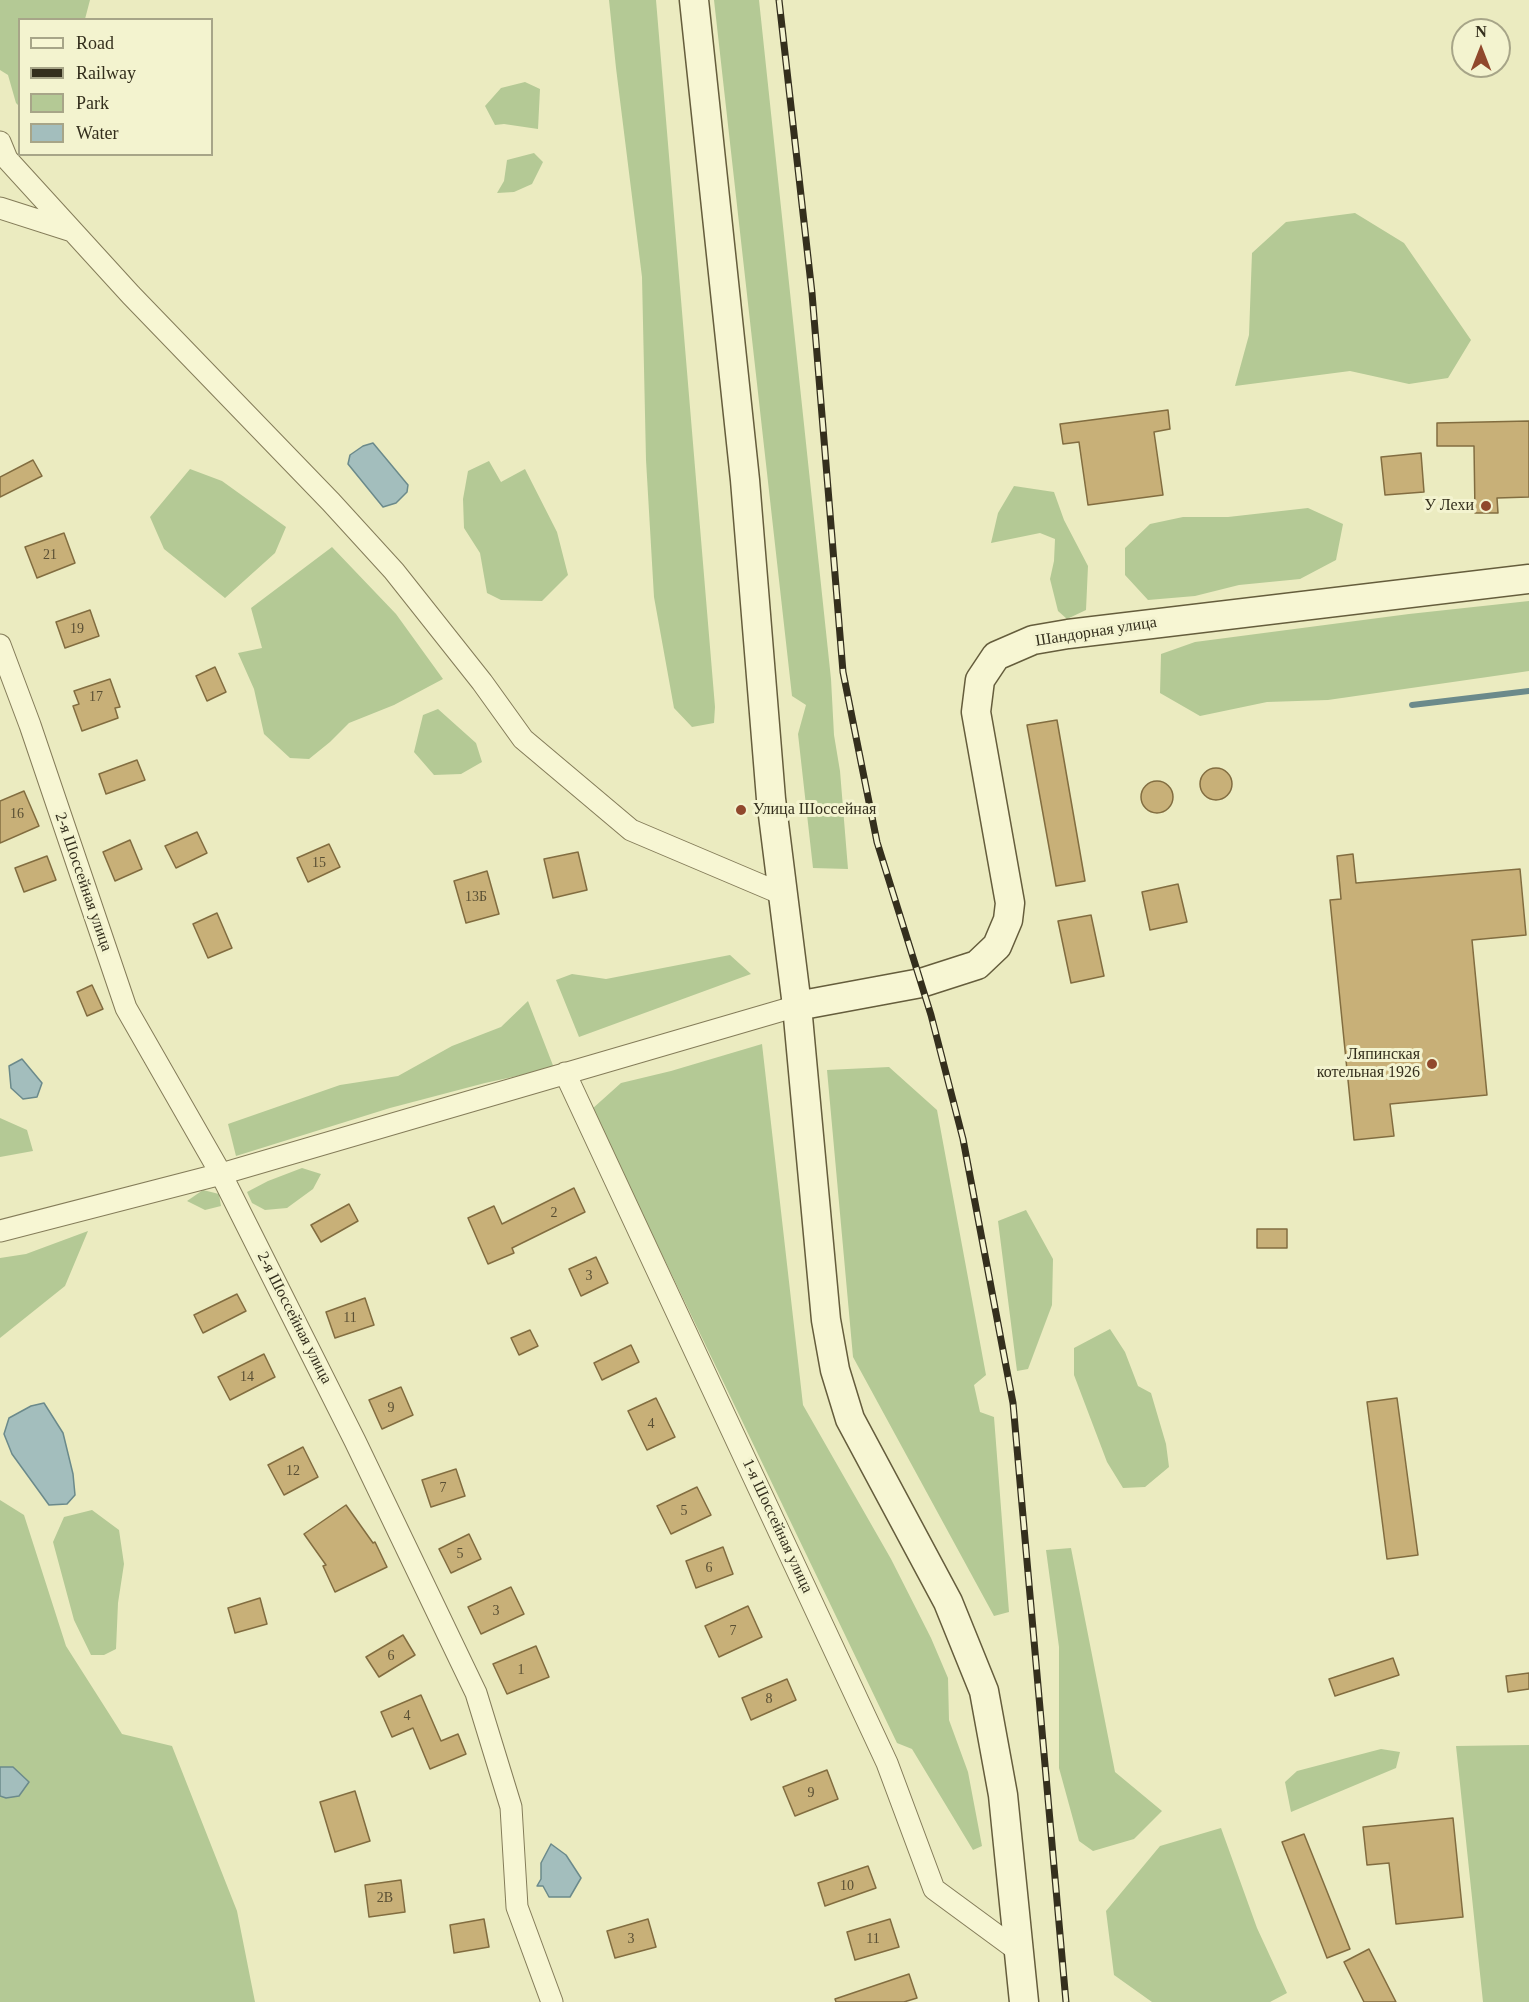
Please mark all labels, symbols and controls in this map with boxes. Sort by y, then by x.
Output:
legend [18,18,213,156]
north arrow [1451,18,1511,78]
text: N [1475,23,1487,40]
text: Road [76,33,114,53]
text: Railway [76,63,136,83]
text: Park [76,93,109,113]
text: Water [76,123,119,143]
place label: У Лехи [1424,496,1474,516]
marker: У Лехи [1479,499,1493,513]
house number: 21 [43,547,57,563]
street label: Шандорная улица [1034,613,1158,651]
house number: 19 [70,621,84,637]
house number: 17 [89,689,103,705]
place label: Улица Шоссейная [753,800,876,820]
marker: Улица Шоссейная [734,803,748,817]
house number: 16 [10,806,24,822]
street label: 2-я Шоссейная улица [50,810,116,954]
house number: 15 [312,855,326,871]
house number: 13Б [465,889,487,905]
place label: Ляпинская котельная 1926 [1317,1045,1420,1083]
marker: Ляпинская котельная 1926 [1425,1057,1439,1071]
house number: 2 [550,1205,558,1221]
street label: 2-я Шоссейная улица [252,1249,336,1387]
house number: 3 [586,1268,592,1284]
house number: 11 [343,1310,357,1326]
house number: 14 [240,1369,254,1385]
house number: 9 [388,1400,394,1416]
house number: 4 [648,1416,654,1432]
street label: 1-я Шоссейная улица [737,1456,817,1596]
house number: 12 [286,1463,300,1479]
house number: 7 [440,1480,446,1496]
house number: 5 [680,1503,688,1519]
house number: 5 [457,1546,464,1562]
house number: 6 [706,1560,712,1576]
house number: 3 [493,1603,500,1619]
house number: 7 [730,1623,736,1639]
house number: 6 [388,1648,394,1664]
house number: 1 [518,1662,524,1678]
house number: 8 [766,1691,772,1707]
house number: 4 [404,1708,410,1724]
house number: 9 [807,1785,814,1801]
house number: 10 [840,1878,854,1894]
house number: 2В [377,1890,393,1906]
house number: 3 [628,1931,634,1947]
house number: 11 [866,1931,880,1947]

